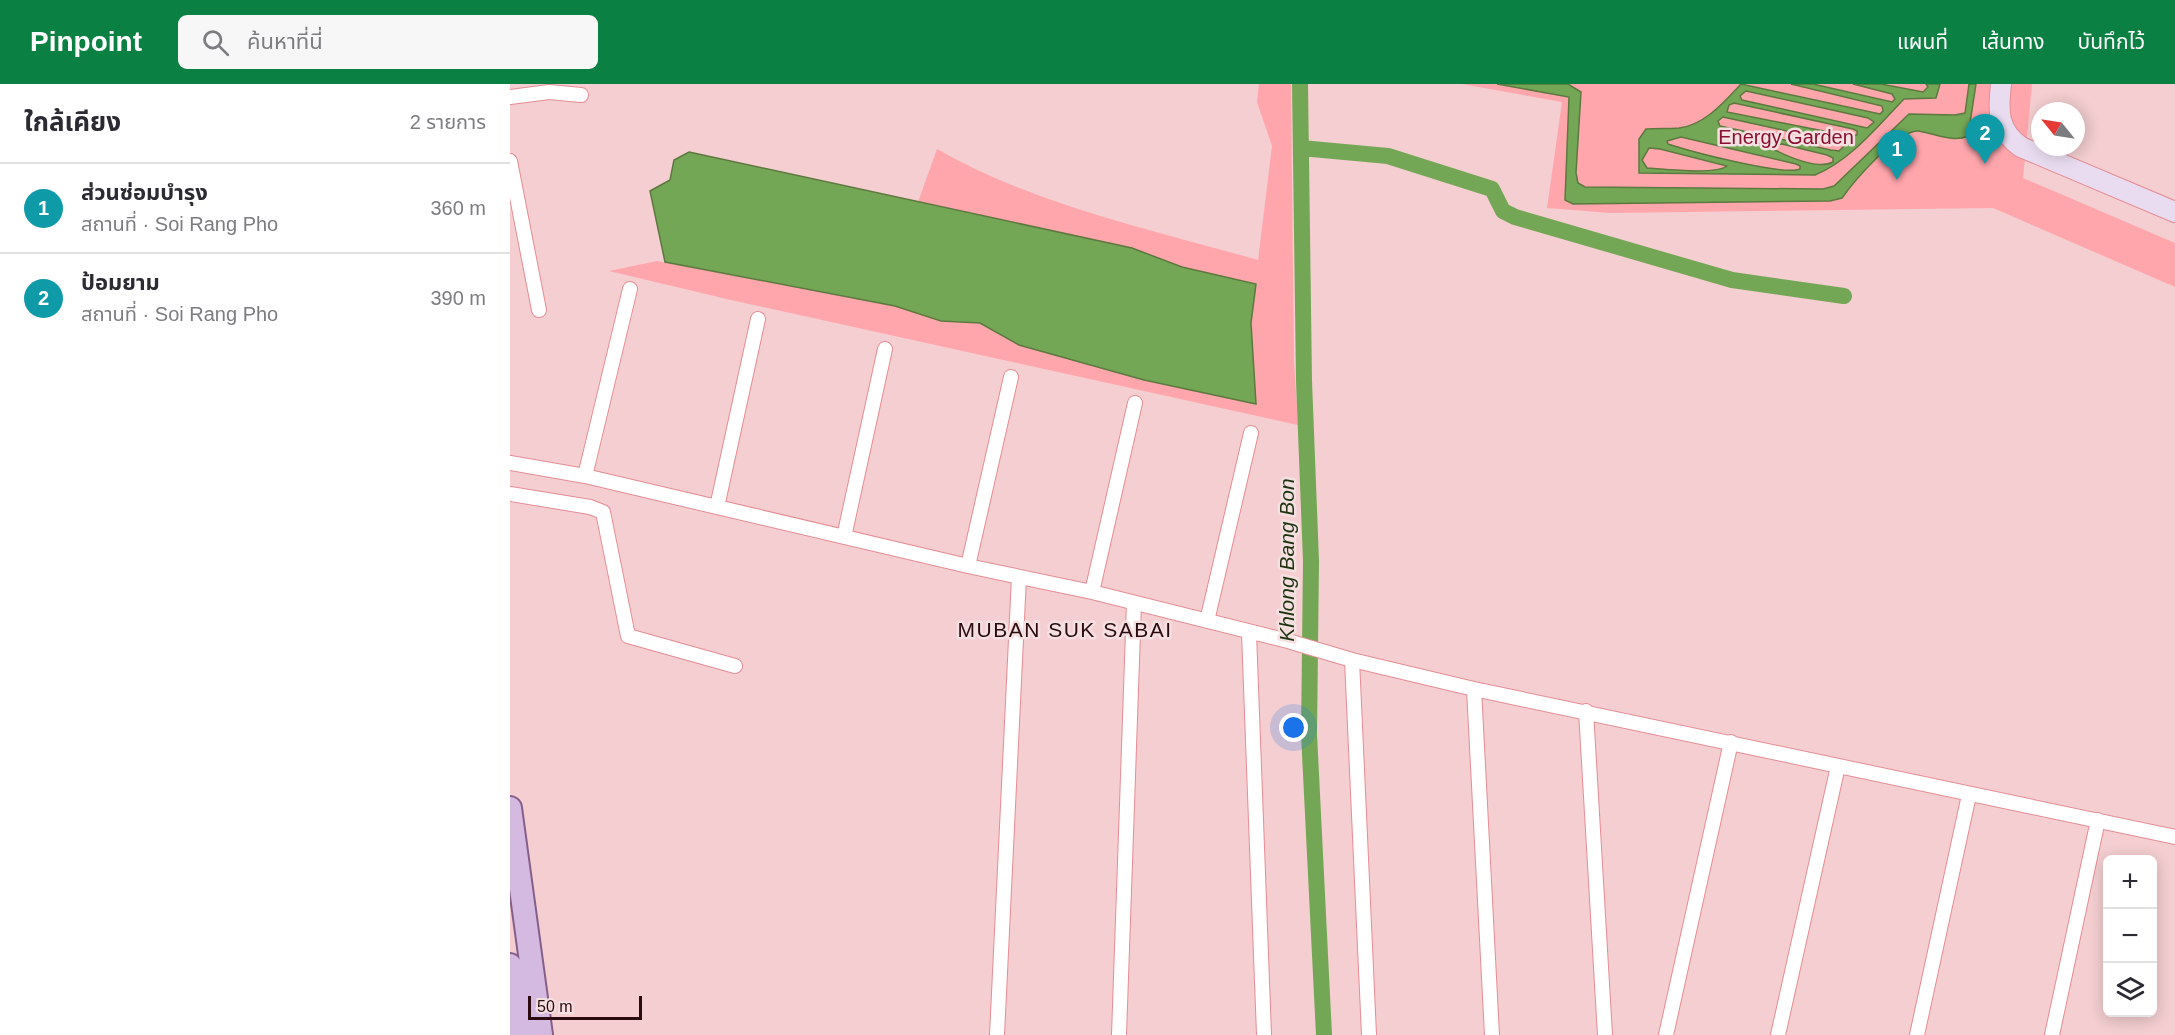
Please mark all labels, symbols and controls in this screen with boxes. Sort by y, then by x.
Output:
search box [178,15,598,69]
text: Pinpoint [30,26,142,57]
icon: search [199,26,232,59]
text: ค้นหาที่นี่ [247,29,323,54]
text: แผนที่ [1897,30,1948,53]
text: เส้นทาง [1981,30,2045,53]
text: บันทึกไว้ [2078,30,2145,53]
north arrow [2031,102,2085,156]
text: ใกล้เคียง [24,107,121,137]
text: 2 รายการ [410,111,486,133]
pin: 2 [1966,115,2004,164]
park label: Energy Garden [1718,126,1854,148]
pin: 1 [1878,130,1916,180]
text: ส่วนซ่อมบำรุง [81,180,208,205]
text: 1 [38,197,49,219]
text: 360 m [430,197,486,219]
text: สถานที่ · Soi Rang Pho [81,213,278,235]
text: ป้อมยาม [81,270,160,295]
text: 2 [38,287,49,309]
text: 390 m [430,287,486,309]
text: สถานที่ · Soi Rang Pho [81,303,278,325]
water label: Khlong Bang Bon [1275,478,1298,642]
district label: MUBAN SUK SABAI [957,618,1173,641]
your location [1279,713,1308,742]
map controls [2103,855,2157,1017]
button: + [2103,855,2157,909]
button: − [2103,909,2157,963]
button: layers [2103,963,2157,1017]
scale bar [528,993,642,1020]
text: 50 m [537,998,573,1015]

